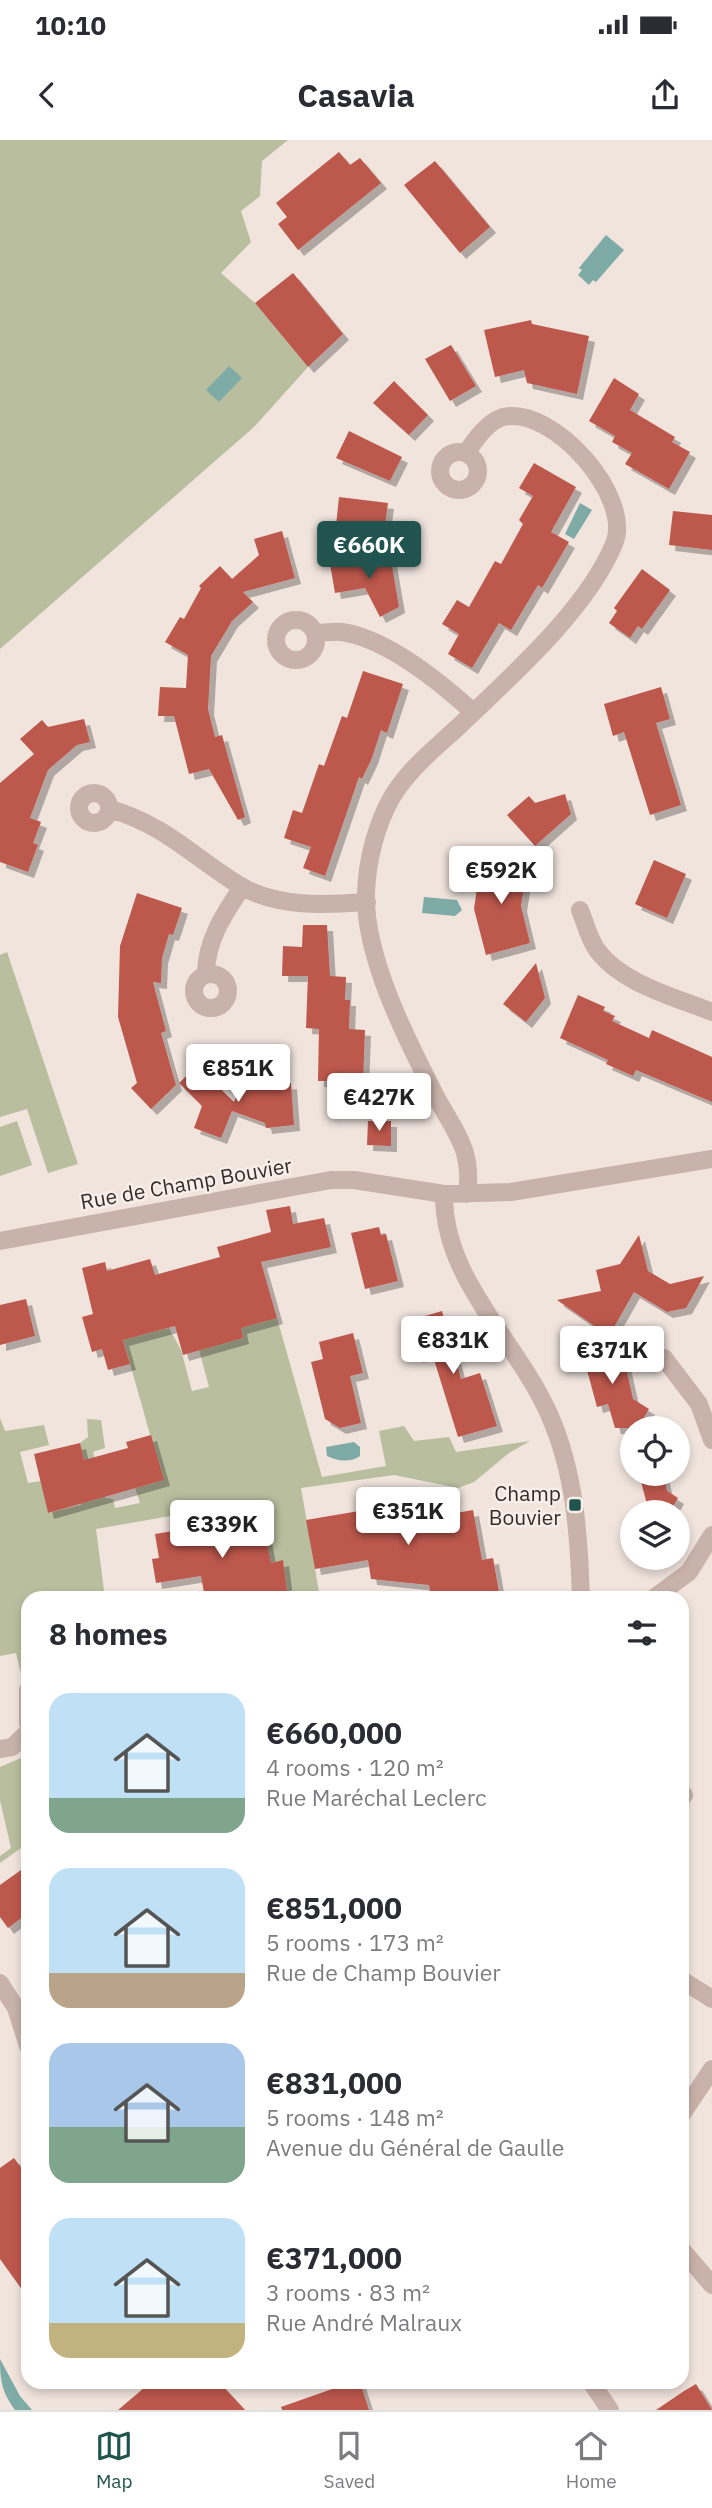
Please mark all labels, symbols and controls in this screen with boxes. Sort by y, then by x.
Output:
text: 10:10 [35,8,106,42]
text: Casavia [297,74,415,116]
icon: back [28,76,66,114]
icon: share [646,76,684,114]
pin: €660K [320,522,418,581]
text: €660K [333,529,405,559]
pin: €592K [452,846,550,906]
text: €592K [465,854,537,884]
pin: €851K [189,1044,287,1104]
text: €851K [202,1052,274,1082]
pin: €427K [330,1074,428,1133]
text: €427K [343,1081,415,1111]
street label: Rue de Champ Bouvier [78,1151,294,1215]
pin: €831K [404,1316,502,1376]
text: €831K [417,1324,489,1354]
pin: €371K [563,1326,661,1386]
text: €371K [576,1334,648,1364]
map controls [620,1416,690,1570]
button: locate [620,1416,690,1486]
place label: Champ Bouvier [489,1479,561,1531]
pin: €351K [359,1488,457,1547]
text: €351K [372,1495,444,1525]
marker: Champ Bouvier [567,1497,583,1513]
pin: €339K [173,1500,271,1560]
button: layers [620,1500,690,1570]
text: €339K [186,1508,258,1538]
text: 8 homes [49,1614,168,1653]
icon: filters [623,1614,661,1652]
text: €660,000 [266,1713,402,1752]
icon: home [105,1721,189,1805]
text: 4 rooms · 120 m² [266,1752,444,1782]
text: Rue Maréchal Leclerc [266,1782,487,1812]
text: €851,000 [266,1888,402,1927]
icon: home [105,1896,189,1980]
text: 5 rooms · 173 m² [266,1927,444,1957]
text: Rue de Champ Bouvier [266,1957,501,1987]
text: €831,000 [266,2063,402,2102]
icon: home [105,2071,189,2155]
text: 5 rooms · 148 m² [266,2102,444,2132]
text: Avenue du Général de Gaulle [266,2132,564,2162]
text: €371,000 [266,2238,402,2277]
icon: home [105,2246,189,2330]
text: 3 rooms · 83 m² [266,2277,430,2307]
text: Rue André Malraux [266,2307,462,2337]
tab: Map [95,2427,133,2493]
tab: Saved [324,2427,375,2493]
tab: Home [566,2427,617,2493]

